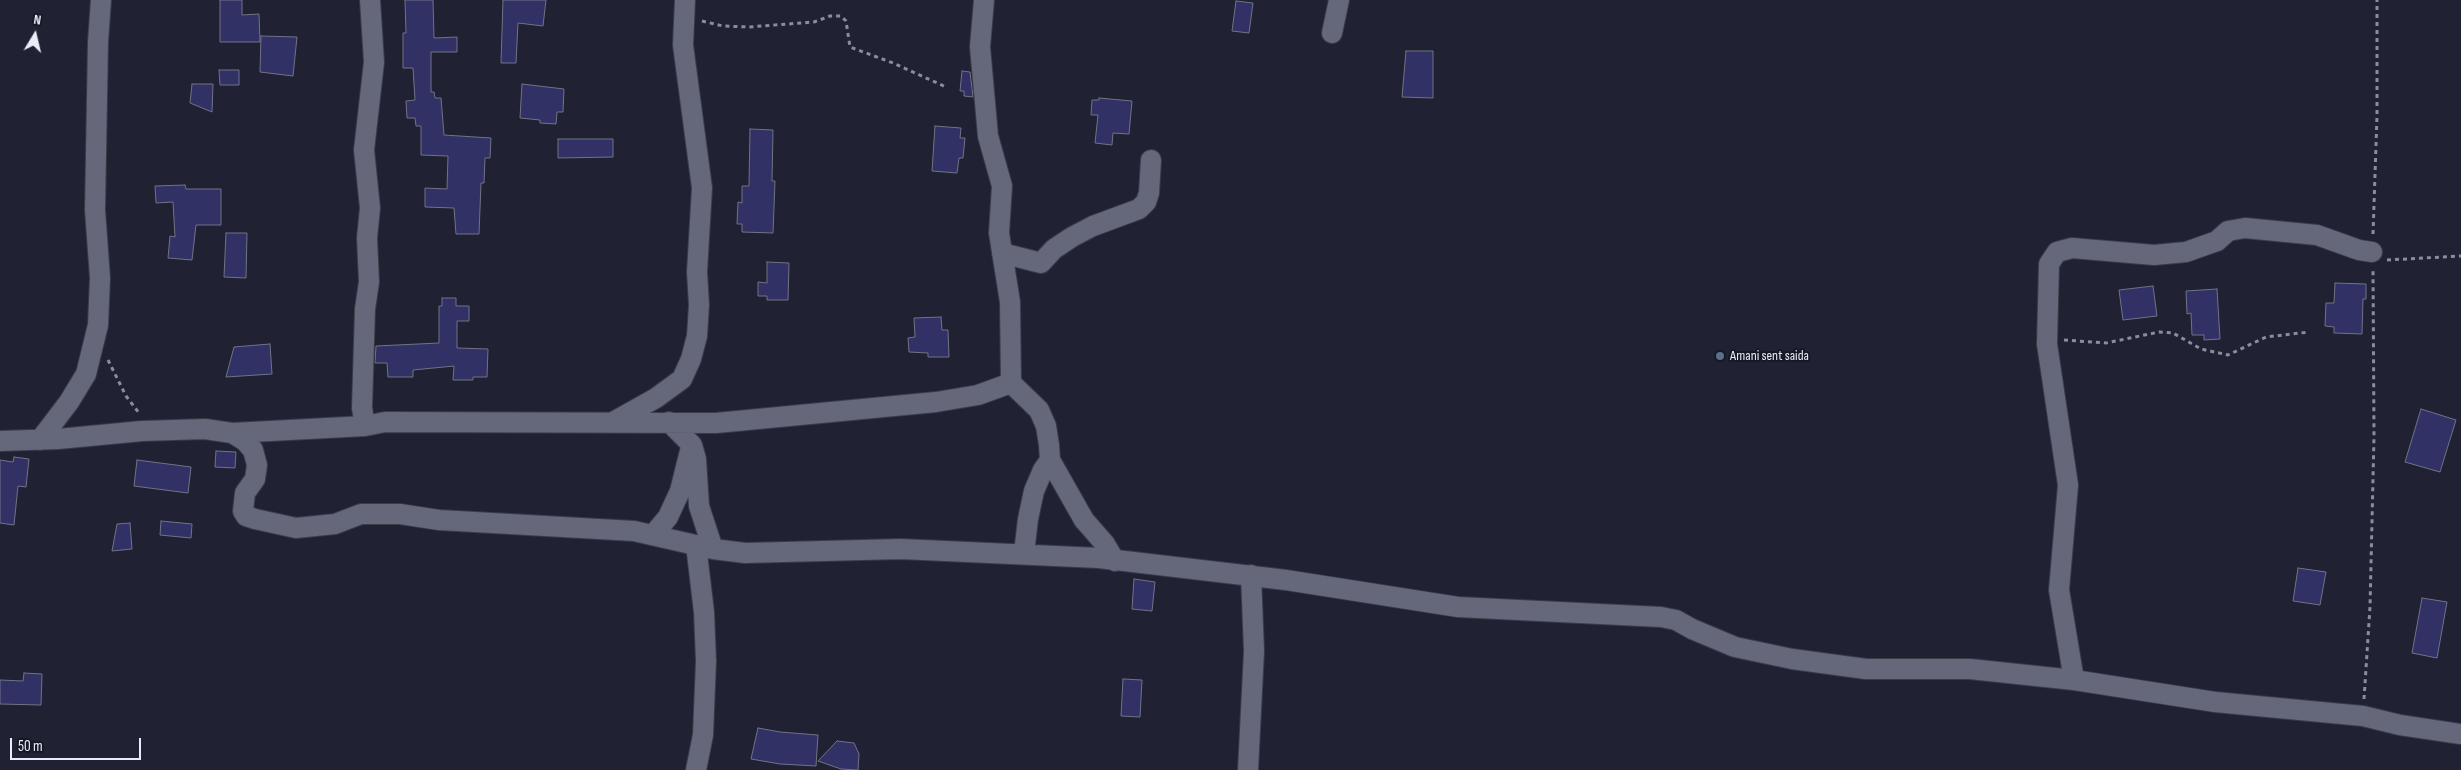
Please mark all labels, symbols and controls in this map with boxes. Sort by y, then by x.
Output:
north arrow [10,10,60,60]
text: N [32,11,42,29]
place label: Amani sent saida [1730,348,1809,364]
marker: Amani sent saida [1714,350,1726,362]
scale bar [12,728,144,760]
text: 50 m [18,737,43,756]

